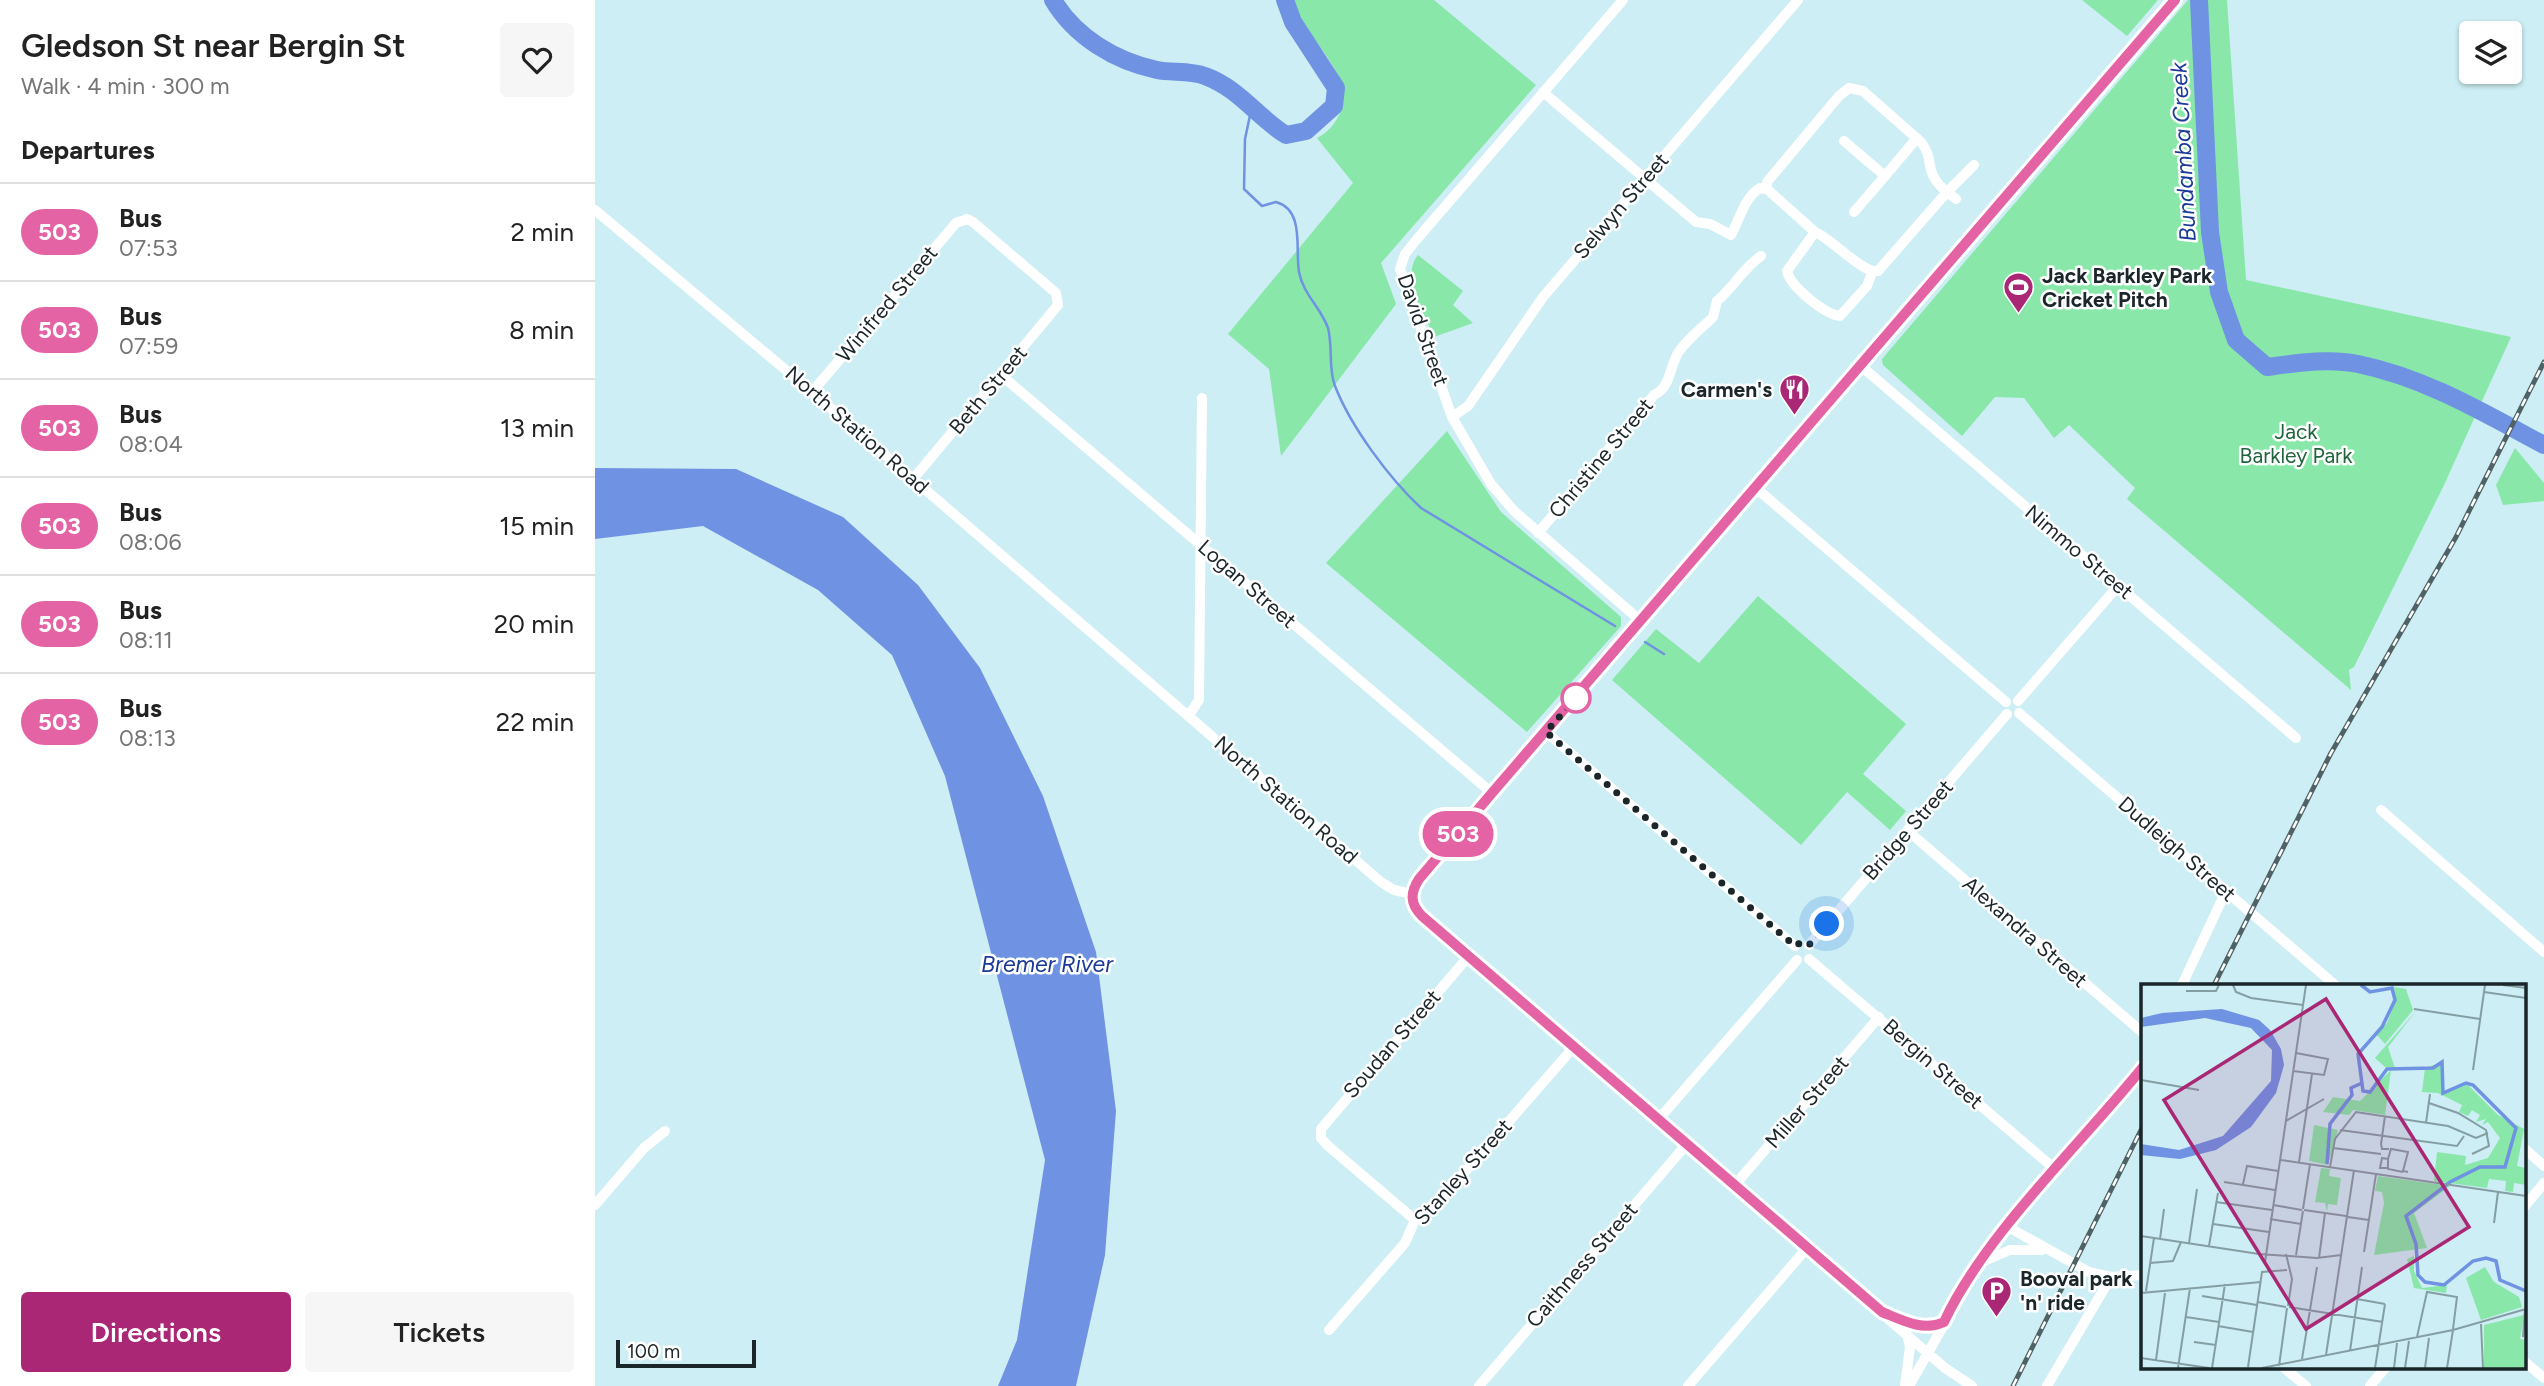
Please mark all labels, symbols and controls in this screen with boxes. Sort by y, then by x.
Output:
map controls [2459,21,2522,84]
button: layers [2459,21,2522,84]
button: heart [500,23,574,97]
text: Gledson St near Bergin St [21,26,405,65]
water label: Bundamba Creek [2164,61,2202,242]
text: Walk · 4 min · 300 m [21,72,229,100]
text: Departures [21,134,155,166]
street label: Selwyn Street [1568,148,1673,264]
text: Bus [119,202,162,234]
text: 2 min [510,216,574,248]
text: 503 [38,217,81,246]
text: 07:53 [119,234,178,262]
street label: Winifred Street [831,240,943,367]
place label: Jack Barkley Park Cricket Pitch [2042,263,2213,312]
street label: David Street [1393,270,1454,389]
sports icon: Jack Barkley Park Cricket Pitch [2002,271,2036,315]
text: Bus [119,300,162,332]
text: 8 min [509,314,574,346]
text: 503 [38,315,81,344]
text: 07:59 [119,332,178,360]
street label: Beth Street [943,340,1032,439]
street label: North Station Road [780,360,934,499]
restaurant icon: Carmen's [1778,373,1812,417]
place label: Carmen's [1681,377,1772,402]
street label: Christine Street [1543,393,1658,523]
text: Bus [119,398,162,430]
text: 13 min [500,412,574,444]
text: 503 [38,413,81,442]
park label: Jack Barkley Park [2240,419,2353,468]
text: 08:04 [119,430,183,458]
text: Bus [119,496,162,528]
street label: Nimmo Street [2020,499,2138,604]
text: 15 min [499,510,574,542]
text: 503 [38,511,81,540]
text: 08:06 [119,528,181,556]
street label: Logan Street [1193,534,1302,633]
text: Bus [119,594,162,626]
text: 20 min [494,608,574,640]
text: 503 [38,609,81,638]
text: 08:11 [119,626,173,654]
unlabelled marker [1561,683,1591,713]
text: Bus [119,692,162,724]
text: 22 min [496,706,574,738]
text: 503 [38,707,81,736]
text: 08:13 [119,724,176,752]
street label: North Station Road [1209,730,1363,869]
street label: Bridge Street [1857,774,1958,885]
street label: Dudleigh Street [2113,791,2241,906]
line badge: 503 [1418,811,1498,857]
text: 503 [1437,819,1479,848]
street label: Alexandra Street [1958,871,2093,992]
your location [1809,906,1844,941]
water label: Bremer River [981,950,1114,978]
street label: Soudan Street [1338,984,1446,1103]
inset map [2141,984,2527,1368]
street label: Bergin Street [1878,1013,1988,1114]
street label: Miller Street [1760,1050,1854,1153]
street label: Stanley Street [1408,1113,1517,1230]
street label: Caithness Street [1521,1197,1643,1332]
place label: Booval park 'n' ride [2020,1266,2133,1315]
parking icon: Booval park 'n' ride [1980,1274,2014,1318]
button: Directions [21,1292,291,1372]
button: Tickets [305,1292,574,1372]
scale bar [616,1337,756,1369]
text: 100 m [627,1340,680,1363]

